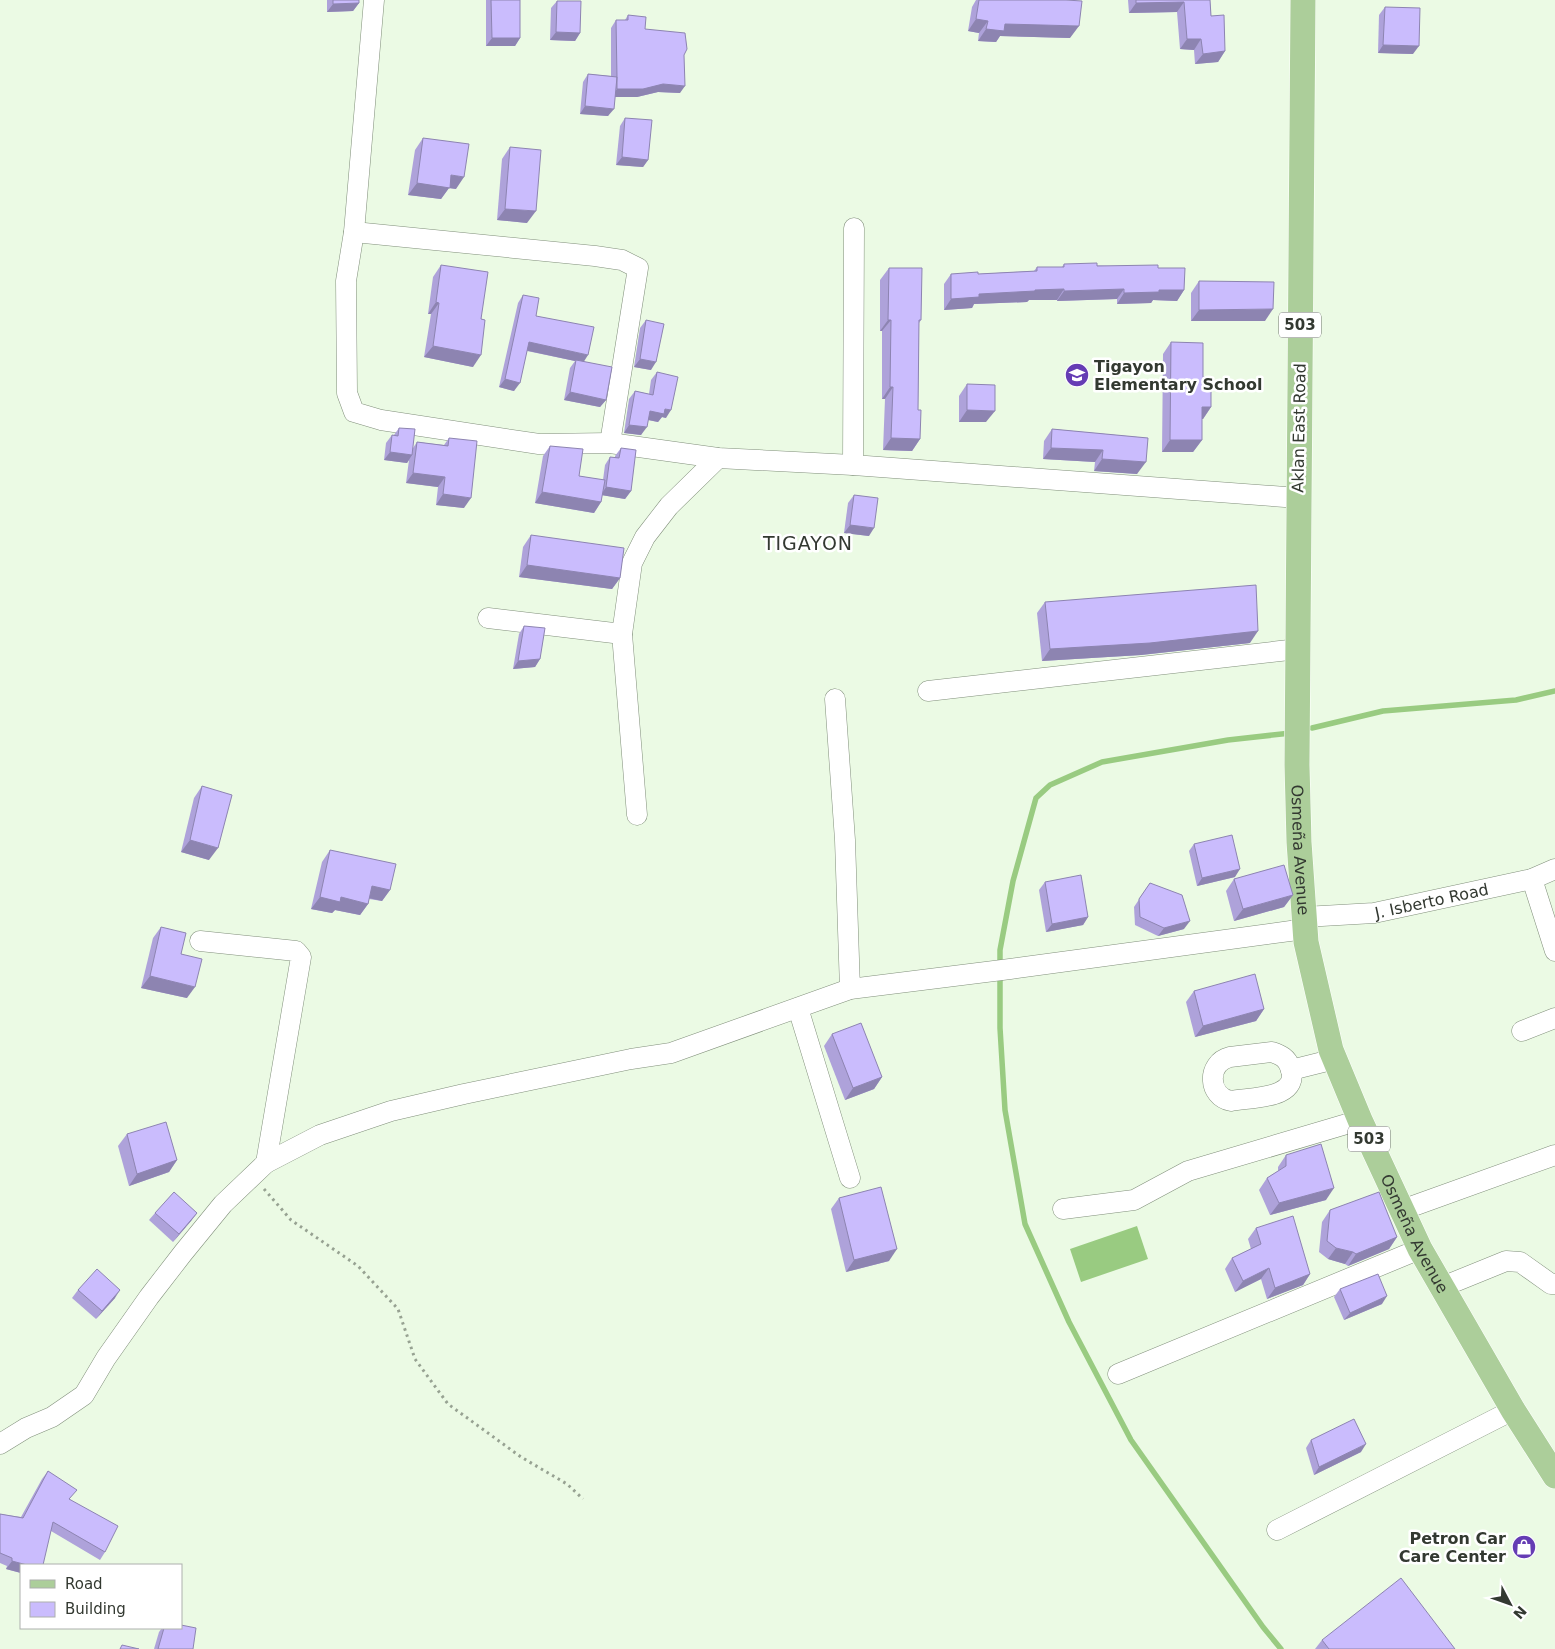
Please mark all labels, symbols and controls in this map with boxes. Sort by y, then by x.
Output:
road number: 503 [1279,312,1321,338]
place label: Tigayon Elementary School [1094,357,1262,394]
school or university icon: Tigayon Elementary School [1064,362,1090,388]
street label: Aklan East Road [1288,363,1310,493]
district label: TIGAYON [762,532,853,554]
street label: Osmeña Avenue [1288,784,1314,916]
street label: J. Isberto Road [1372,879,1490,922]
road number: 503 [1348,1126,1390,1152]
street label: Osmeña Avenue [1377,1171,1453,1296]
place label: Petron Car Care Center [1399,1529,1506,1566]
shop icon: Petron Car Care Center [1511,1534,1537,1560]
legend [20,1564,182,1629]
text: Road [65,1575,103,1593]
north arrow [1485,1579,1535,1629]
text: Building [65,1600,126,1618]
text: N [1510,1603,1530,1622]

